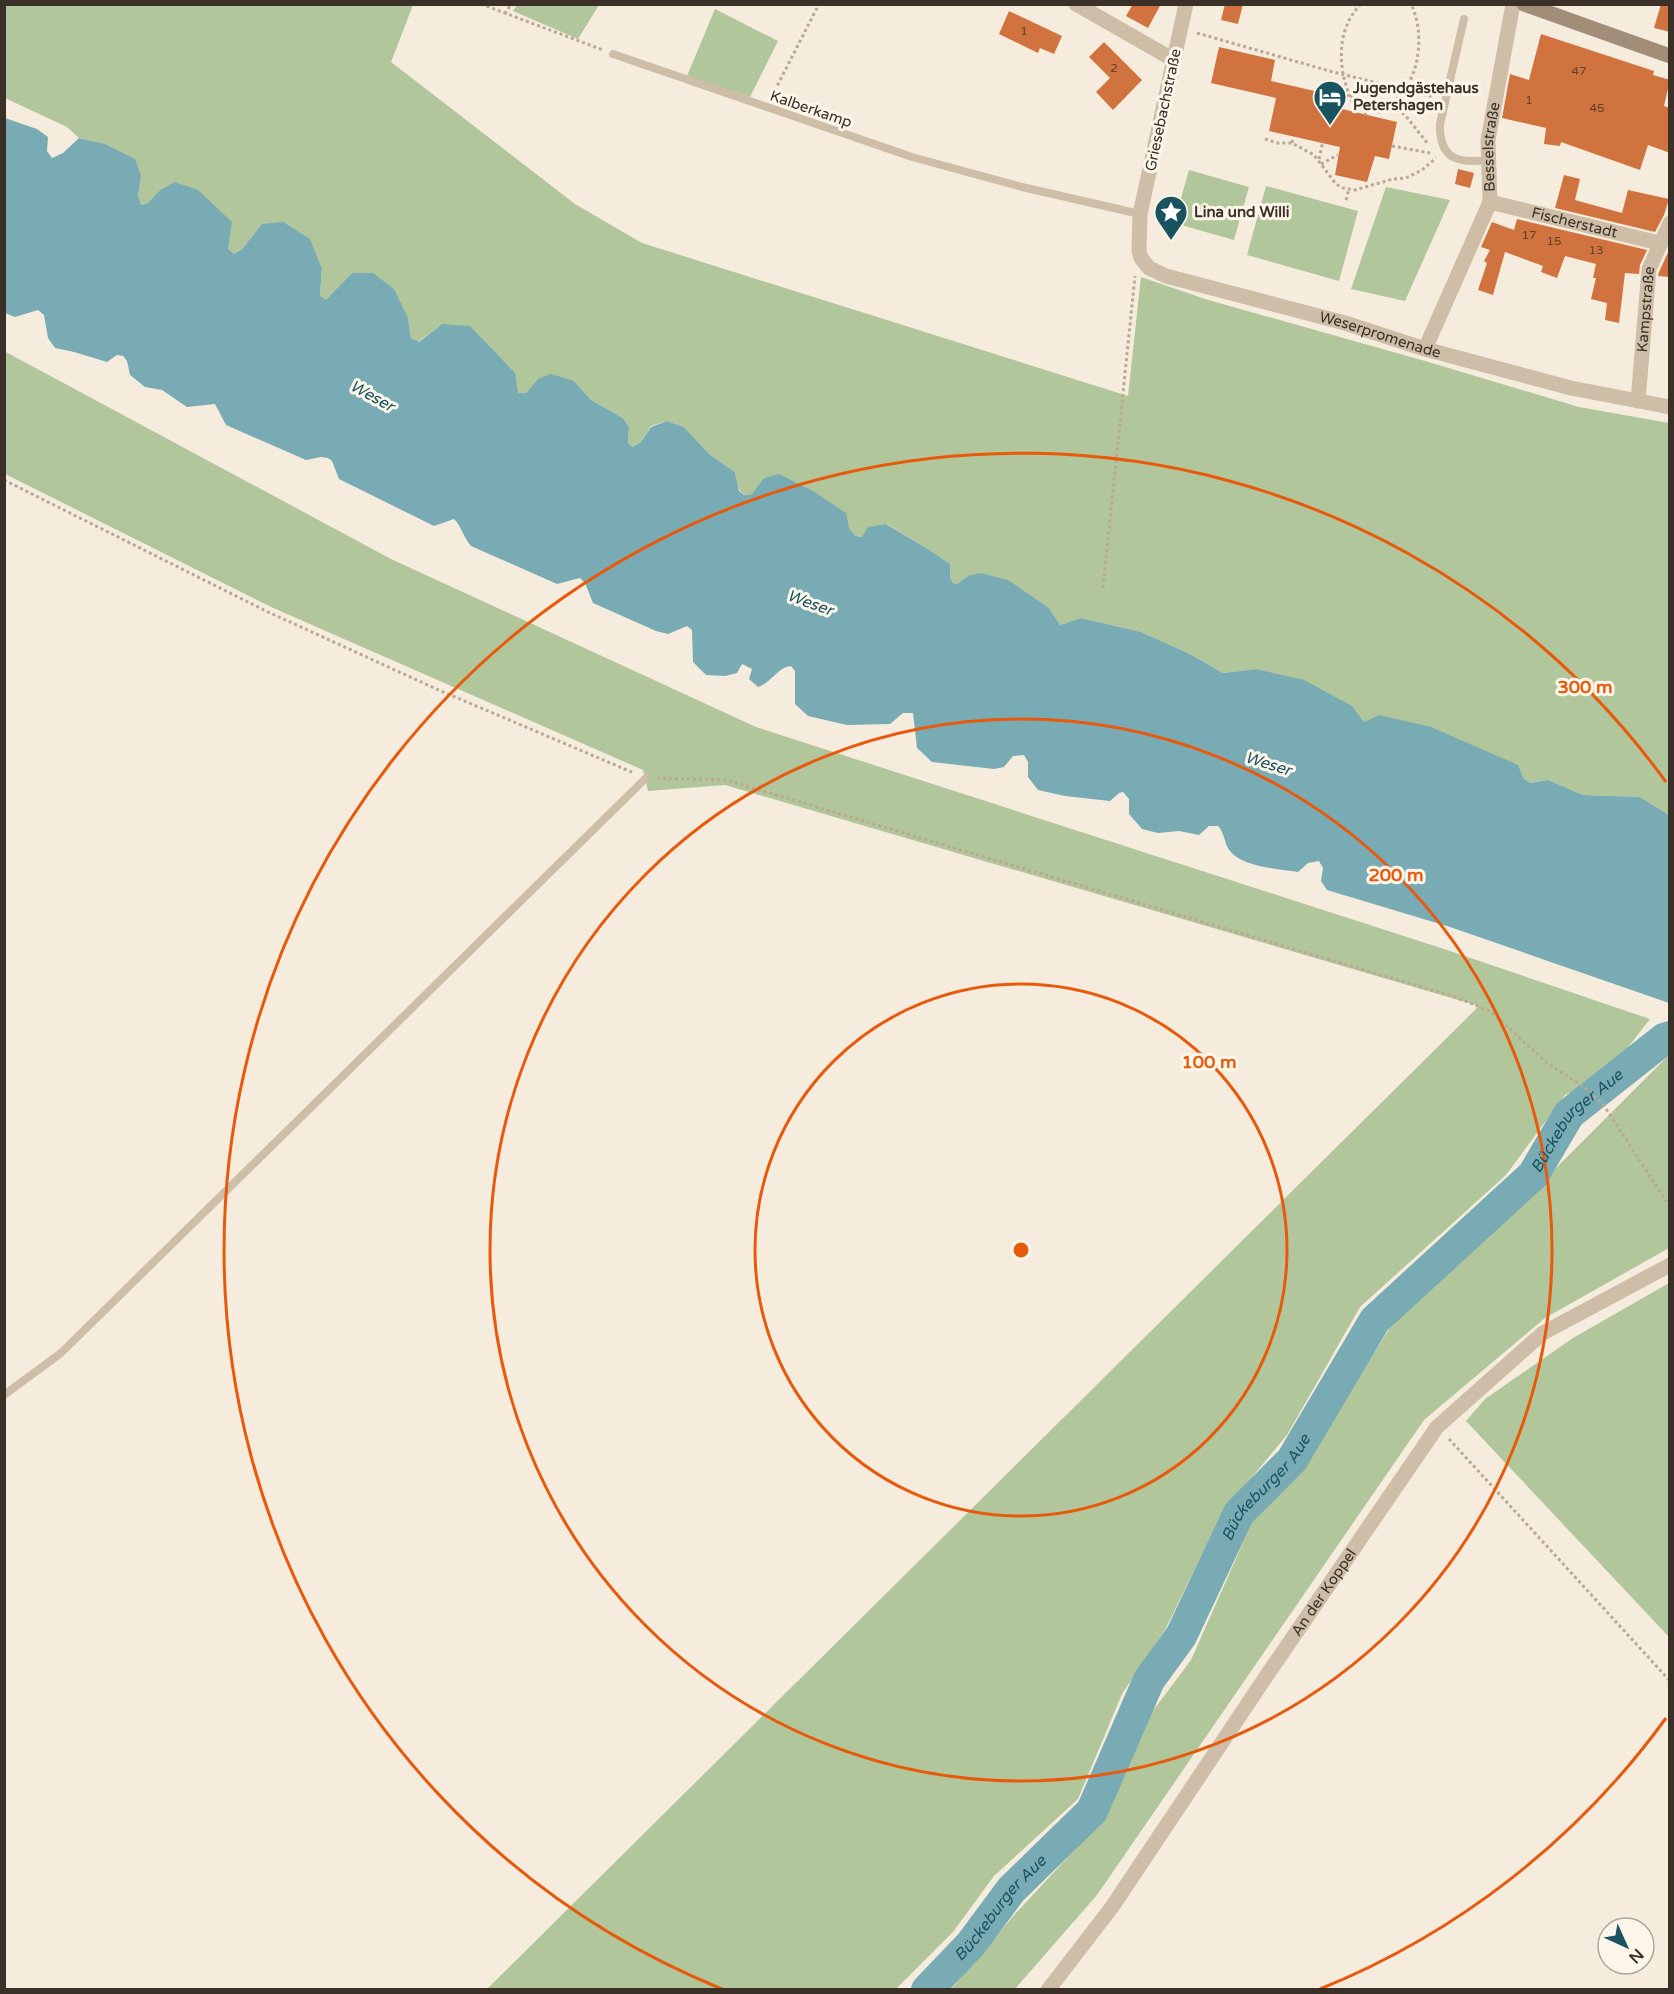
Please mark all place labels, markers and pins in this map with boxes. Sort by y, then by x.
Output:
hotel icon: Jugendgästehaus Petershagen [1312,79,1348,126]
place label: Jugendgästehaus Petershagen [1352,79,1479,115]
place icon: Lina und Willi [1153,194,1189,241]
place label: Lina und Willi [1194,203,1289,221]
centre of rings [1011,1240,1031,1260]

